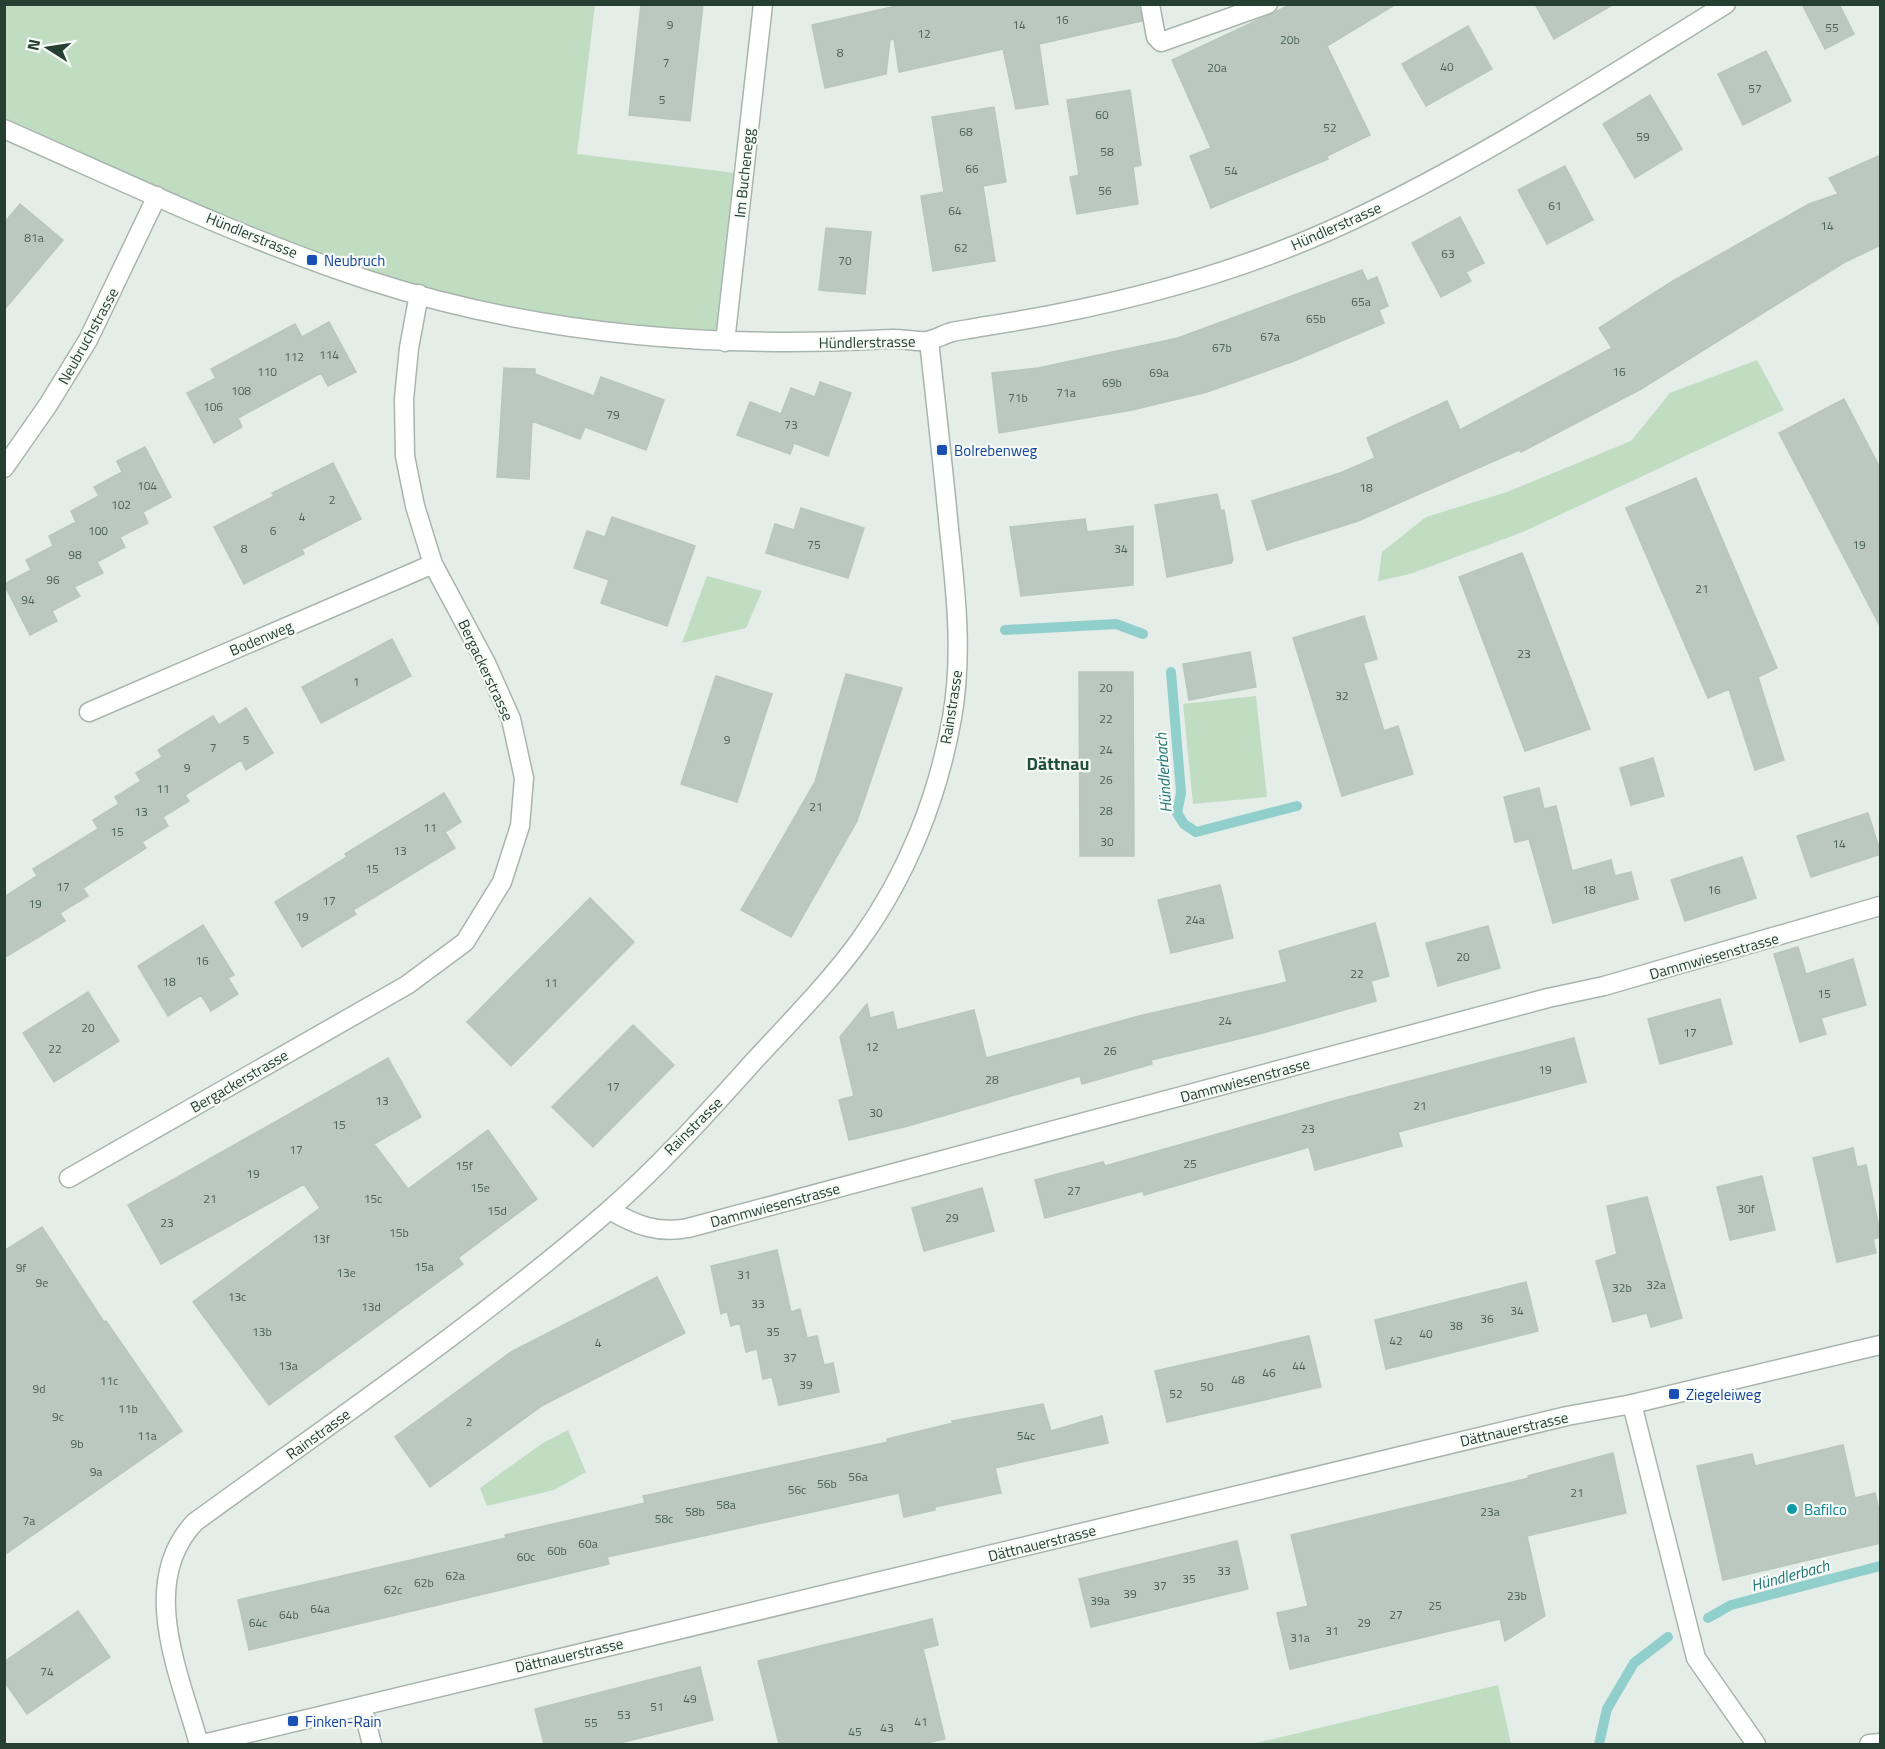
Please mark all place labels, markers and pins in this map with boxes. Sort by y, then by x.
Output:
place label: Neubruch [324,249,385,272]
marker: Neubruch [305,253,319,267]
place label: Bolrebenweg [954,439,1038,462]
marker: Bolrebenweg [935,443,949,457]
place label: Ziegeleiweg [1686,1383,1761,1406]
marker: Ziegeleiweg [1667,1387,1681,1401]
place label: Bafilco [1804,1498,1847,1521]
marker: Bafilco [1785,1502,1799,1516]
place label: Finken-Rain [305,1710,382,1733]
marker: Finken-Rain [286,1714,300,1728]

